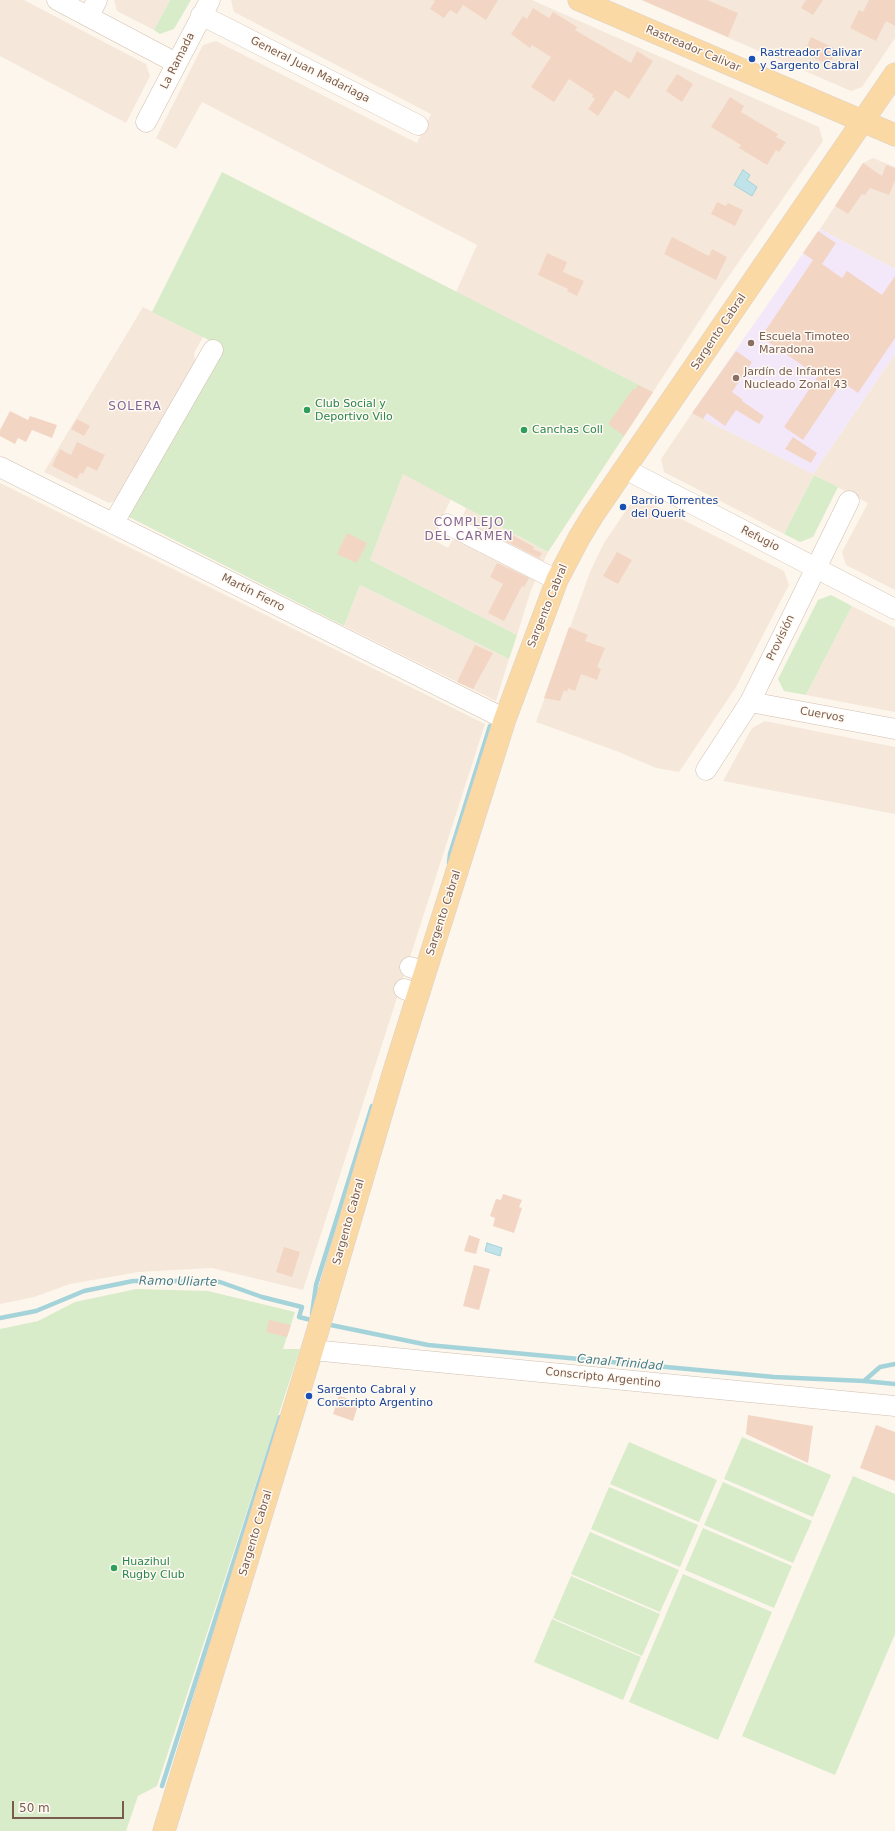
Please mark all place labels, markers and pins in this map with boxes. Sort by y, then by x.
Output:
place label: Rastreador Calivar y Sargento Cabral [760,46,862,72]
marker: Rastreador Calivar y Sargento Cabral [747,54,757,64]
place label: Escuela Timoteo Maradona [759,330,849,356]
marker: Escuela Timoteo Maradona [746,338,756,348]
place label: Jardín de Infantes Nucleado Zonal 43 [744,365,848,391]
marker: Jardín de Infantes Nucleado Zonal 43 [731,373,741,383]
place label: Club Social y Deportivo Vilo [315,397,393,423]
marker: Club Social y Deportivo Vilo [302,405,312,415]
place label: Canchas Coll [532,423,603,437]
marker: Canchas Coll [519,425,529,435]
place label: Barrio Torrentes del Querit [631,494,718,520]
marker: Barrio Torrentes del Querit [618,502,628,512]
place label: Sargento Cabral y Conscripto Argentino [317,1383,433,1409]
marker: Sargento Cabral y Conscripto Argentino [304,1391,314,1401]
place label: Huazihul Rugby Club [122,1555,185,1581]
marker: Huazihul Rugby Club [109,1563,119,1573]

